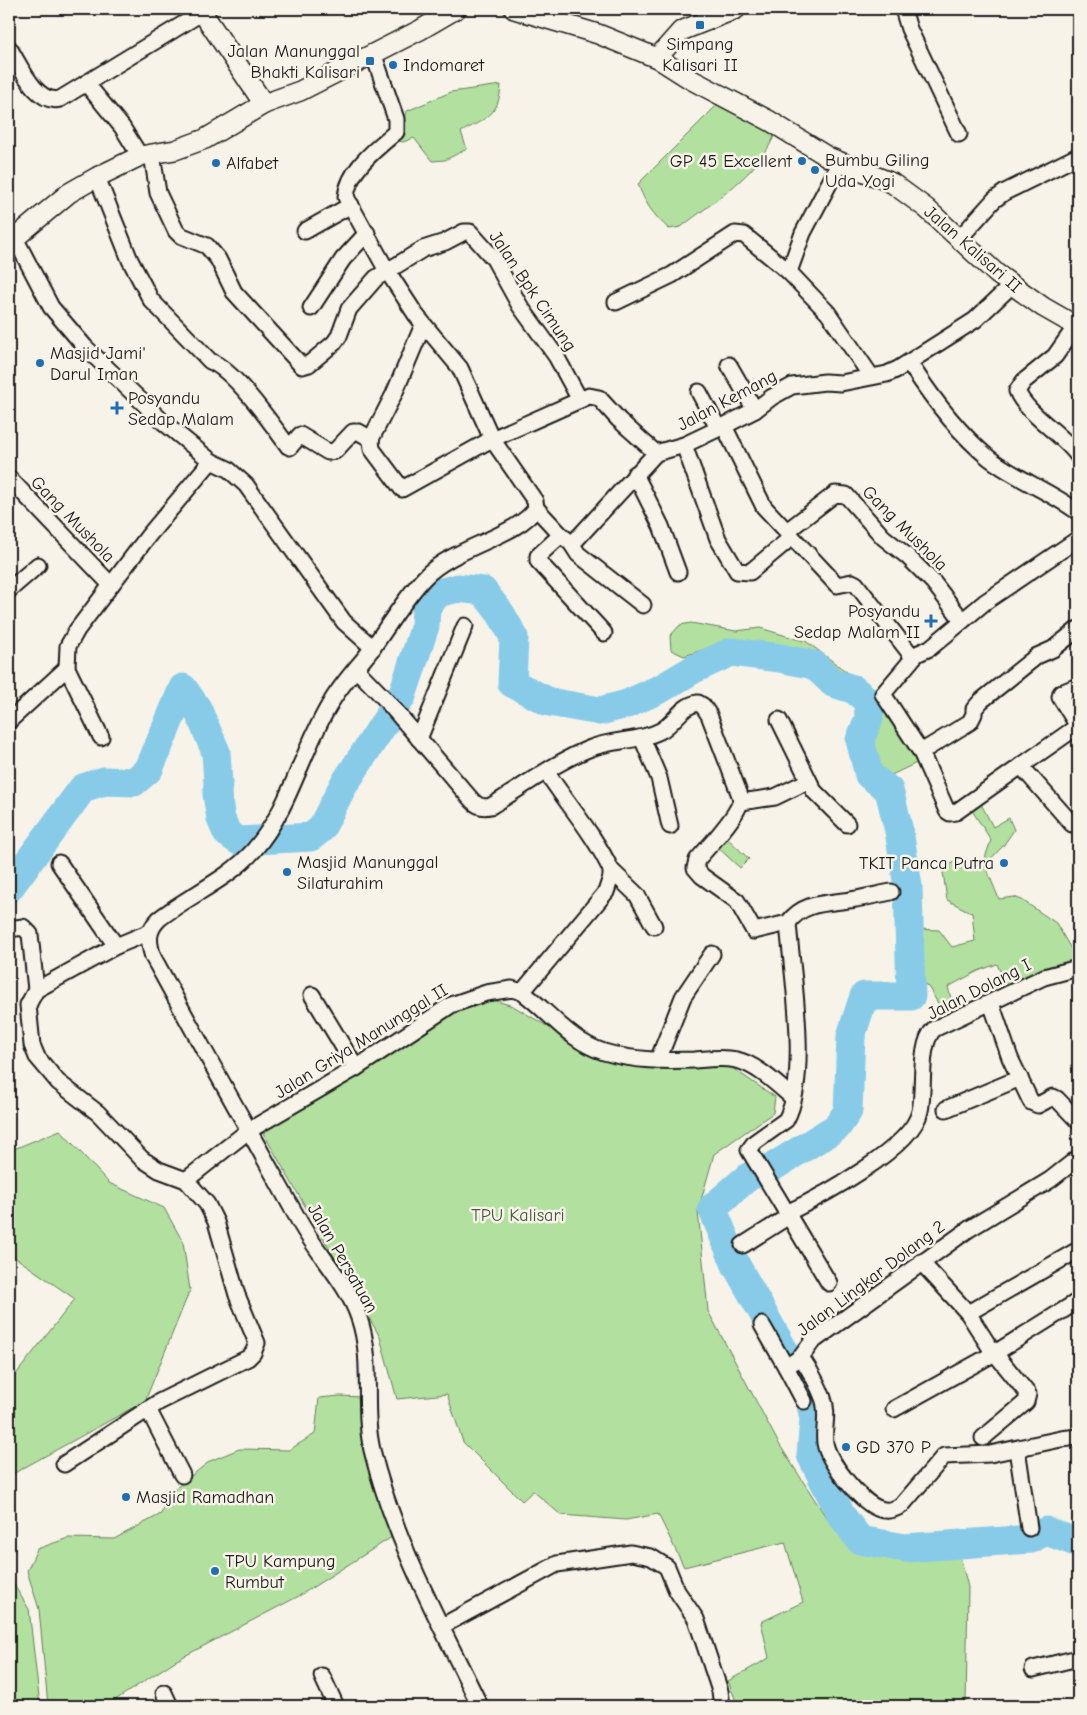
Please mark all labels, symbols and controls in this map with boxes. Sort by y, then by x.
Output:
marker: Simpang Kalisari II [694,19,706,31]
place label: Simpang Kalisari II [662,34,738,76]
place label: Jalan Manunggal Bhakti Kalisari [228,41,360,83]
marker: Jalan Manunggal Bhakti Kalisari [364,55,376,67]
place label: Indomaret [403,55,485,76]
marker: Indomaret [387,59,399,71]
place label: Bumbu Giling Uda Yogi [825,150,930,192]
place label: GP 45 Excellent [670,151,793,172]
place label: Alfabet [226,153,279,174]
marker: GP 45 Excellent [796,155,808,167]
marker: Alfabet [210,157,222,169]
marker: Bumbu Giling Uda Yogi [809,164,821,176]
street label: Jalan Kalisari II [920,201,1026,297]
street label: Jalan Bpk Cimung [484,227,581,356]
place label: Masjid Jami' Darul Iman [50,343,146,385]
marker: Masjid Jami' Darul Iman [34,357,46,369]
street label: Jalan Kemang [674,365,780,435]
place label: Posyandu Sedap Malam [128,388,234,430]
marker: Posyandu Sedap Malam [110,401,124,415]
street label: Gang Mushola [26,472,119,567]
street label: Gang Mushola [858,481,952,575]
place label: Posyandu Sedap Malam II [794,601,920,643]
marker: Posyandu Sedap Malam II [924,614,938,628]
place label: Masjid Manunggal Silaturahim [297,852,439,894]
place label: TKIT Panca Putra [859,853,994,874]
marker: TKIT Panca Putra [998,857,1010,869]
marker: Masjid Manunggal Silaturahim [281,866,293,878]
street label: Jalan Dolang I [924,954,1034,1025]
street label: Jalan Griya Manunggal II [271,980,452,1103]
street label: Jalan Persatuan [303,1200,382,1317]
park label: TPU Kalisari [471,1205,565,1226]
street label: Jalan Lingkar Dolang 2 [793,1216,949,1341]
place label: GD 370 P [856,1437,931,1458]
marker: GD 370 P [840,1441,852,1453]
place label: Masjid Ramadhan [136,1487,274,1508]
marker: Masjid Ramadhan [120,1491,132,1503]
place label: TPU Kampung Rumbut [225,1551,335,1593]
marker: TPU Kampung Rumbut [209,1565,221,1577]

